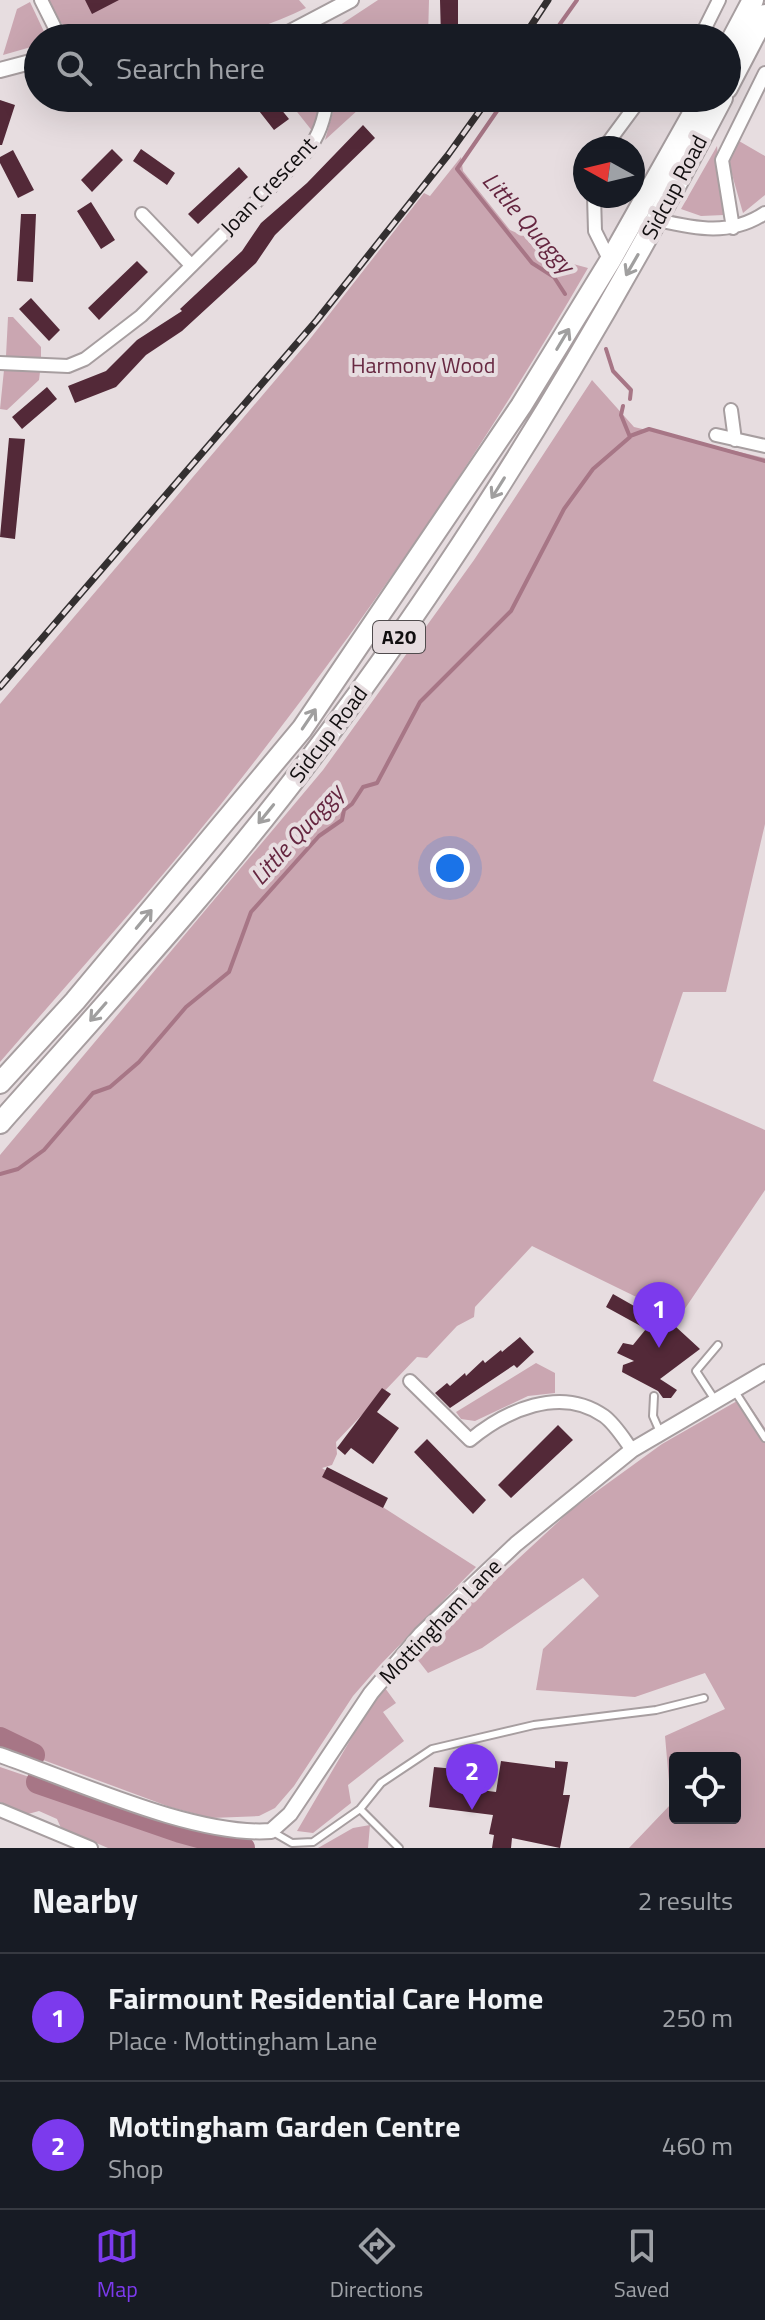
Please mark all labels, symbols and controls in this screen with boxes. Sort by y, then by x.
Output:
search box [24,24,741,112]
text: Search here [116,45,265,91]
icon: search [52,46,96,90]
street label: Joan Crescent [212,129,324,243]
street label: Sidcup Road [632,129,716,245]
north arrow [573,136,645,208]
water label: Little Quaggy [474,164,585,283]
one-way arrow [624,253,640,276]
one-way arrow [555,328,571,351]
park label: Harmony Wood [351,348,495,382]
one-way arrow [490,476,506,499]
road number: A20 [373,621,425,653]
street label: Sidcup Road [280,678,376,790]
one-way arrow [301,708,317,730]
water label: Little Quaggy [241,774,353,893]
one-way arrow [258,803,275,824]
your location [430,848,470,888]
one-way arrow [135,910,153,930]
one-way arrow [89,1001,107,1021]
pin: 1 [633,1282,685,1348]
street label: Mottingham Lane [371,1550,509,1692]
pin: 2 [446,1744,498,1810]
map controls [669,1752,741,1824]
button: locate [669,1752,741,1824]
text: Nearby [32,1874,138,1926]
text: 2 results [638,1881,733,1920]
text: Fairmount Residential Care Home [108,1975,543,2021]
text: 1 [51,1998,65,2037]
text: 250 m [662,1998,733,2037]
text: Place · Mottingham Lane [108,2021,377,2060]
text: Mottingham Garden Centre [108,2103,461,2149]
text: 2 [51,2126,65,2165]
text: 460 m [662,2126,733,2165]
text: Shop [108,2149,163,2188]
tab: Map [95,2224,139,2306]
tab: Directions [330,2224,423,2306]
tab: Saved [614,2224,670,2306]

